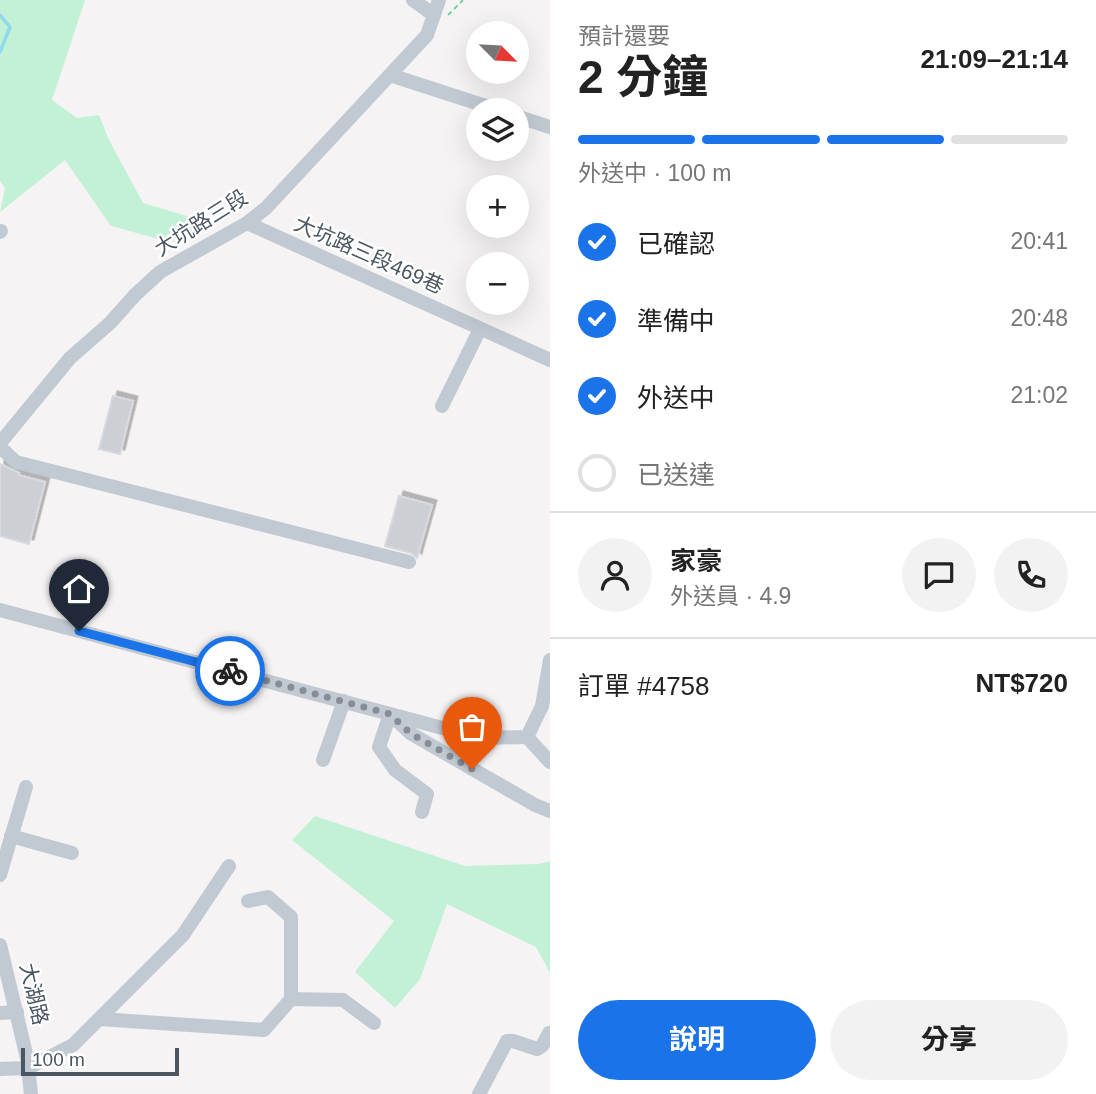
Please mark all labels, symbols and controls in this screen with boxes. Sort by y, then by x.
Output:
north arrow [466,21,528,84]
map controls [466,21,529,315]
text: 預計還要 [578,23,670,49]
text: 21:09–21:14 [921,44,1068,74]
text: 2 分鐘 [578,51,708,103]
button: layers [466,98,529,161]
text: 外送中 · 100 m [578,160,731,186]
button: + [466,175,529,238]
street label: 大坑路三段 [150,185,251,260]
street label: 大坑路三段469巷 [291,211,447,298]
icon: check [578,223,616,261]
text: 20:41 [1010,228,1068,254]
text: 已確認 [637,229,715,259]
button: − [466,252,529,315]
icon: check [578,300,616,338]
text: 20:48 [1010,305,1068,331]
text: 準備中 [637,306,715,336]
icon: check [578,377,616,415]
text: 21:02 [1010,382,1068,408]
text: 外送中 [637,383,715,413]
text: 已送達 [637,460,715,490]
button: person [578,538,652,612]
button: chat [902,538,976,612]
button: phone [994,538,1068,612]
text: 家豪 [670,546,722,576]
pin [49,559,109,631]
icon: home [60,570,98,608]
text: 外送員 · 4.9 [670,583,791,609]
courier [195,636,265,706]
icon: bike [211,652,249,690]
text: NT$720 [976,668,1068,698]
text: 訂單 #4758 [578,671,710,701]
pin [442,697,502,769]
icon: bag [453,708,491,746]
street label: 大湖路 [16,961,53,1027]
button: 說明 [578,1000,816,1080]
button: 分享 [830,1000,1068,1080]
scale bar [21,1045,178,1077]
text: 100 m [32,1049,85,1070]

